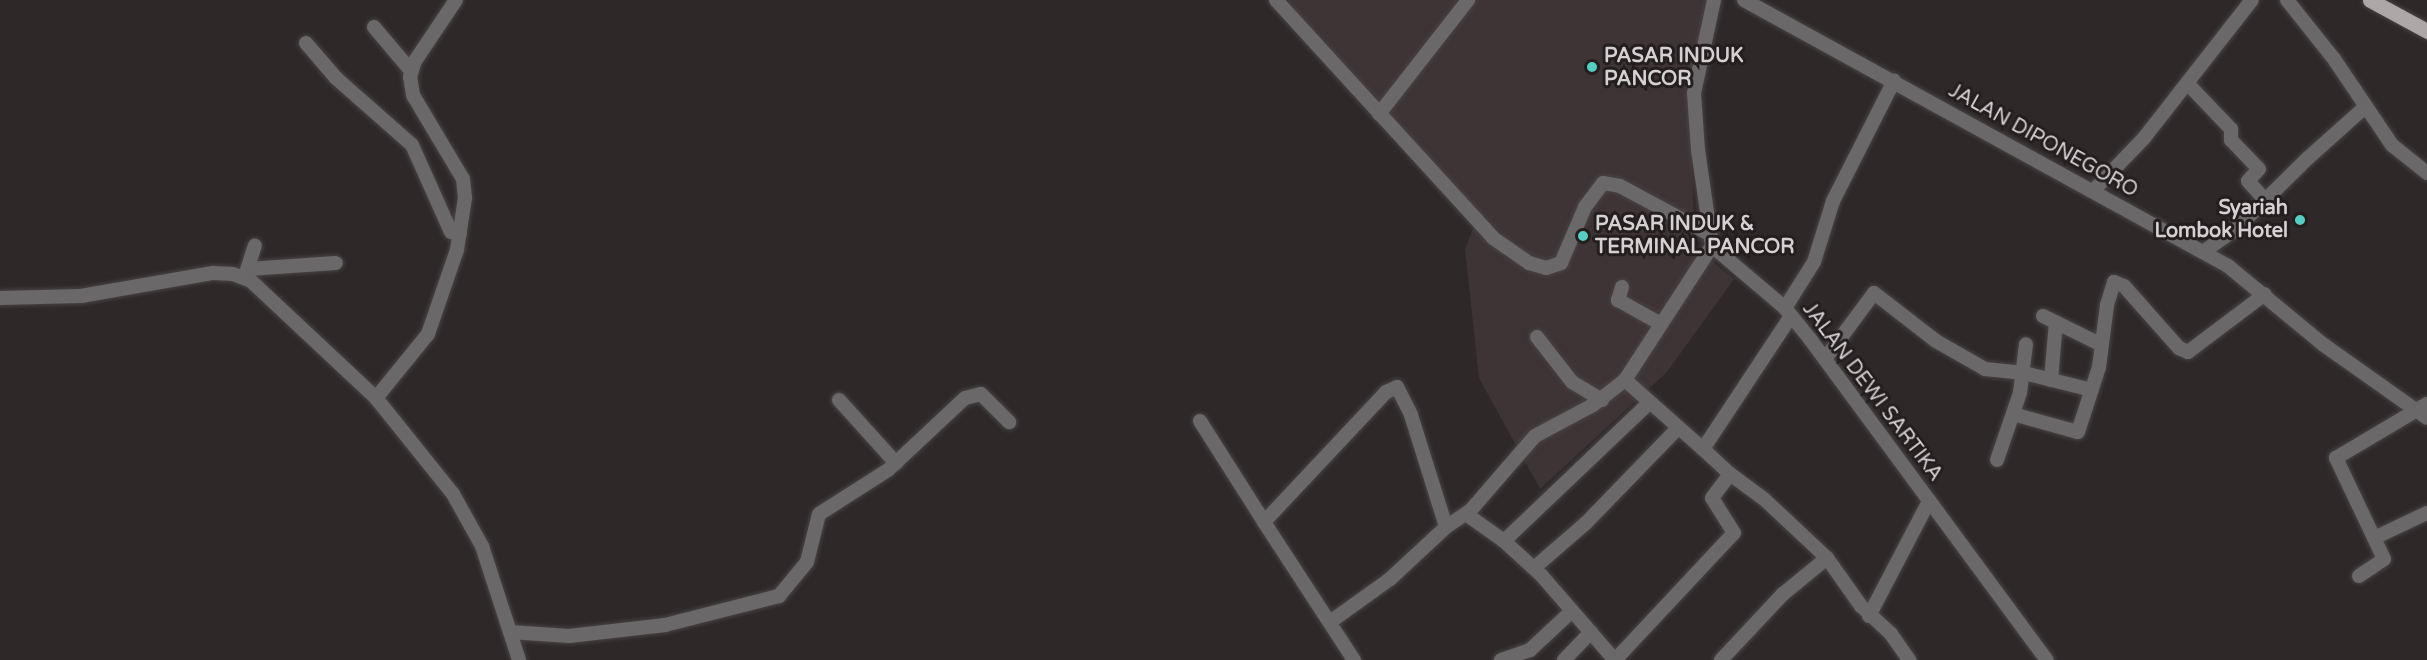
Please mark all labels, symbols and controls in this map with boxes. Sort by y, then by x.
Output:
place label: PASAR INDUK PANCOR [1604,44,1743,91]
marker: PASAR INDUK PANCOR [1585,60,1599,74]
street label: JALAN DIPONEGORO [1944,79,2142,203]
place label: Syariah Lombok Hotel [2154,196,2288,243]
place label: PASAR INDUK & TERMINAL PANCOR [1595,213,1794,260]
marker: Syariah Lombok Hotel [2293,213,2307,227]
marker: PASAR INDUK & TERMINAL PANCOR [1576,229,1590,243]
street label: JALAN DEWI SARTIKA [1797,298,1947,486]

